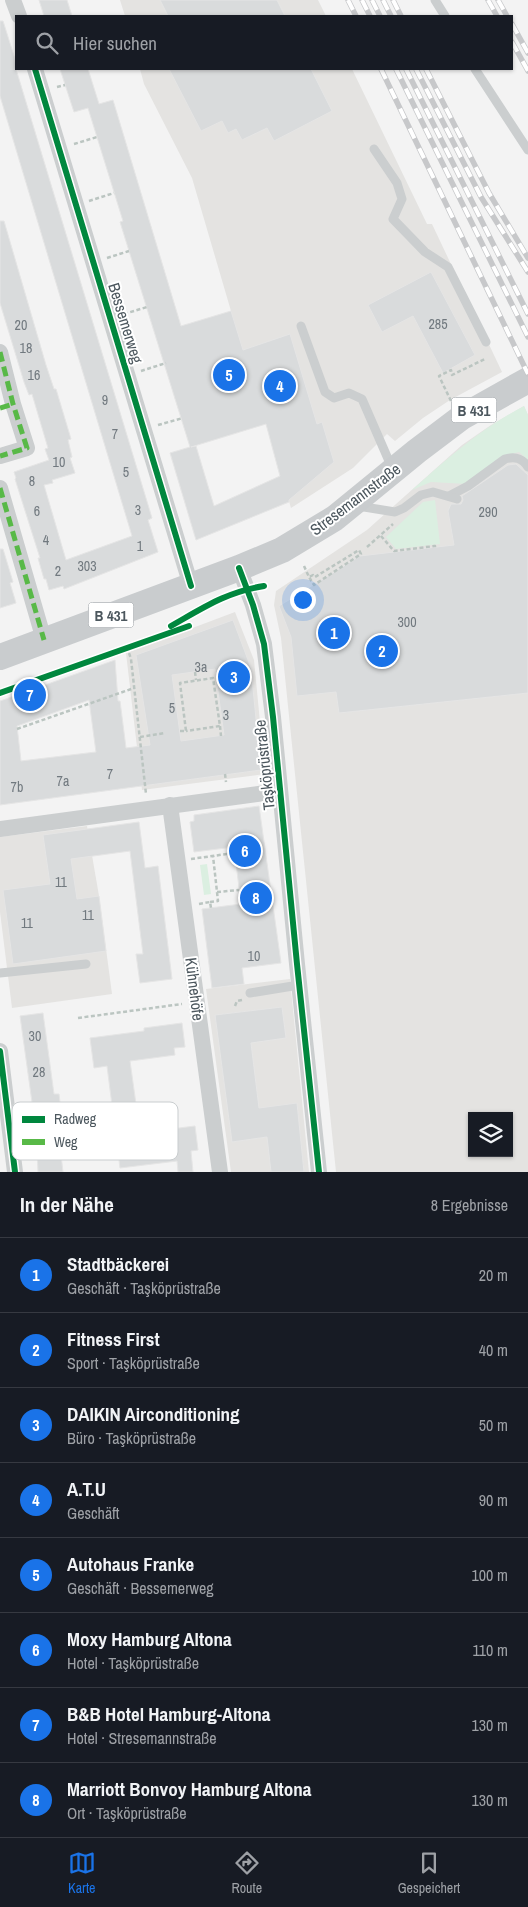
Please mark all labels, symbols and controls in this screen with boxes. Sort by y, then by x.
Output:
search box [15,15,513,70]
icon: search [33,29,61,57]
text: Hier suchen [73,30,157,56]
street label: Bessemerweg [103,280,149,367]
house number: 285 [428,315,448,333]
house number: 20 [15,316,27,334]
house number: 18 [20,339,32,357]
pin: 5 [213,356,245,394]
house number: 16 [28,366,40,384]
pin: 4 [264,367,296,405]
house number: 9 [102,391,108,409]
road number: B 431 [452,398,496,422]
house number: 7 [112,425,118,443]
house number: 10 [53,453,65,471]
street label: Stresemannstraße [305,458,405,540]
house number: 5 [123,463,129,481]
house number: 8 [29,472,35,490]
house number: 3 [135,501,141,519]
house number: 6 [34,502,40,520]
house number: 290 [478,503,498,521]
house number: 4 [43,531,50,549]
house number: 1 [137,537,144,555]
house number: 303 [77,557,97,575]
house number: 2 [55,562,61,580]
your location [290,587,316,613]
road number: B 431 [88,602,134,628]
house number: 300 [397,613,417,631]
pin: 1 [318,614,350,652]
pin: 2 [366,632,398,670]
house number: 3a [195,658,208,676]
pin: 3 [218,658,250,696]
pin: 7 [14,676,46,714]
house number: 5 [169,699,175,717]
house number: 3 [223,706,229,724]
street label: Taşköprüstraße [248,719,280,811]
house number: 7 [107,765,113,783]
house number: 7a [57,772,70,790]
house number: 7b [11,778,23,796]
pin: 6 [229,832,261,870]
house number: 11 [55,873,68,891]
pin: 8 [240,879,272,917]
house number: 11 [82,906,95,924]
house number: 11 [21,914,34,932]
house number: 10 [248,947,260,965]
street label: Kühnehöfe [180,956,210,1022]
house number: 30 [29,1027,41,1045]
house number: 28 [33,1063,45,1081]
legend [12,1102,178,1160]
text: Radweg [54,1110,97,1128]
map controls [468,1112,513,1157]
button: layers [468,1112,513,1157]
text: Weg [54,1133,78,1151]
text: In der Nähe [20,1190,114,1219]
text: 8 Ergebnisse [431,1194,508,1216]
text: Stadtbäckerei [67,1251,169,1277]
text: 1 [32,1264,40,1286]
text: 20 m [479,1264,508,1286]
text: Geschäft · Taşköprüstraße [67,1277,221,1299]
text: Fitness First [67,1326,160,1352]
text: 2 [32,1339,40,1361]
text: 40 m [479,1339,508,1361]
text: Sport · Taşköprüstraße [67,1352,200,1374]
text: DAIKIN Airconditioning [67,1401,240,1427]
text: 3 [32,1414,40,1436]
text: 50 m [479,1414,508,1436]
text: Büro · Taşköprüstraße [67,1427,196,1449]
text: A.T.U [67,1476,106,1502]
text: 4 [32,1489,40,1511]
text: 90 m [479,1489,508,1511]
text: Geschäft [67,1502,120,1524]
text: Autohaus Franke [67,1551,194,1577]
text: 5 [32,1564,40,1586]
text: 100 m [472,1564,508,1586]
text: Geschäft · Bessemerweg [67,1577,214,1599]
text: Moxy Hamburg Altona [67,1626,232,1652]
text: 6 [32,1639,40,1661]
text: 110 m [472,1639,508,1661]
text: Hotel · Taşköprüstraße [67,1652,199,1674]
text: B&B Hotel Hamburg-Altona [67,1701,270,1727]
text: 7 [32,1714,40,1736]
text: 130 m [472,1714,508,1736]
text: Hotel · Stresemannstraße [67,1727,217,1749]
text: Marriott Bonvoy Hamburg Altona [67,1776,311,1802]
text: 8 [32,1789,40,1811]
text: 130 m [472,1789,508,1811]
text: Ort · Taşköprüstraße [67,1802,187,1824]
tab: Karte [68,1849,96,1897]
tab: Route [231,1849,262,1897]
tab: Gespeichert [398,1849,460,1897]

